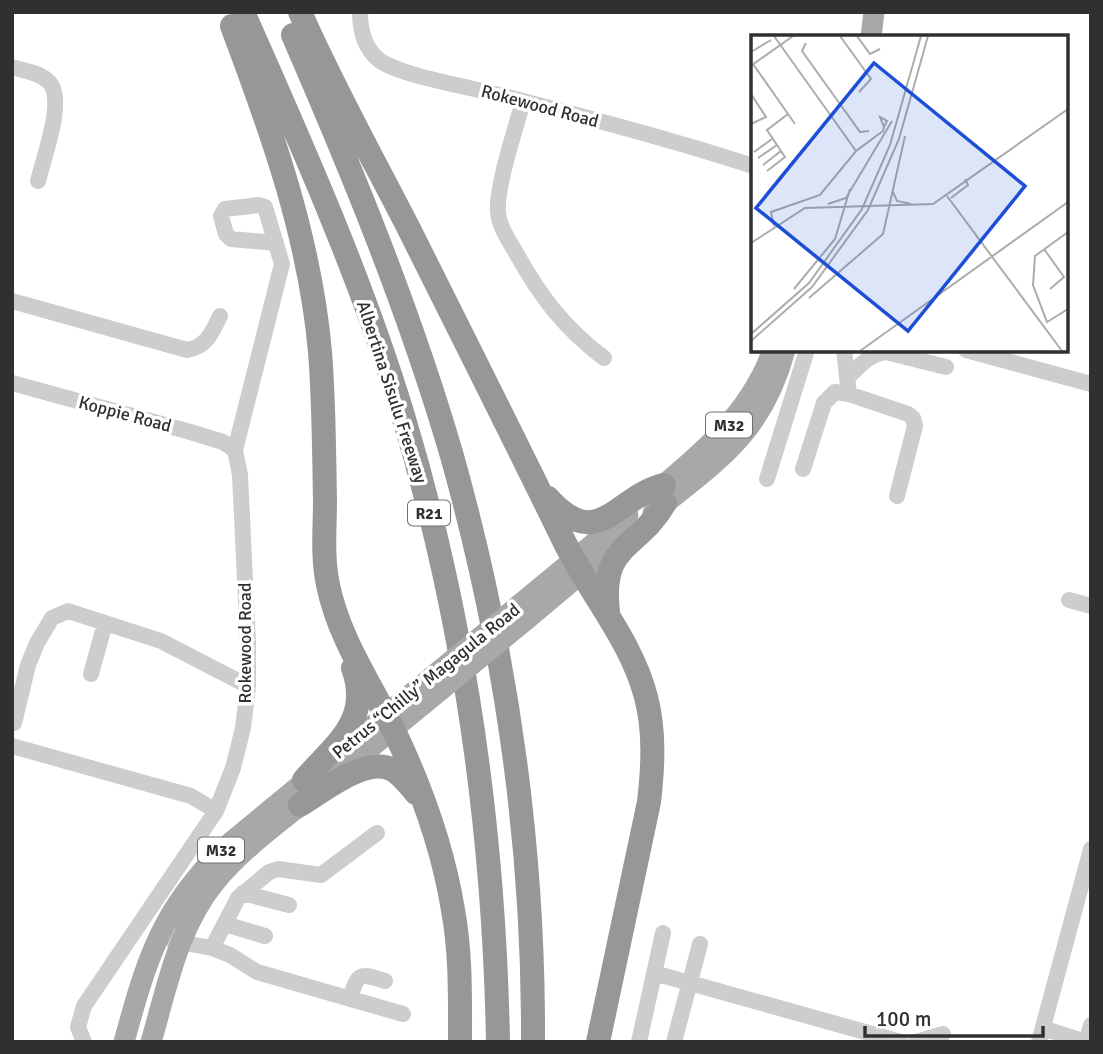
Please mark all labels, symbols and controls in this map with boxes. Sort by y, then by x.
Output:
inset map [751,35,1068,352]
street label: Rokewood Road [479,80,601,132]
street label: Albertina Sisulu Freeway [352,298,432,487]
street label: Koppie Road [76,391,174,437]
road number: M32 [706,412,752,438]
road number: R21 [408,500,450,526]
street label: Rokewood Road [234,583,256,703]
street label: Petrus “Chilly” Magagula Road [328,598,524,764]
road number: M32 [198,838,244,862]
scale bar [865,995,1044,1038]
text: 100 m [876,1006,931,1032]

